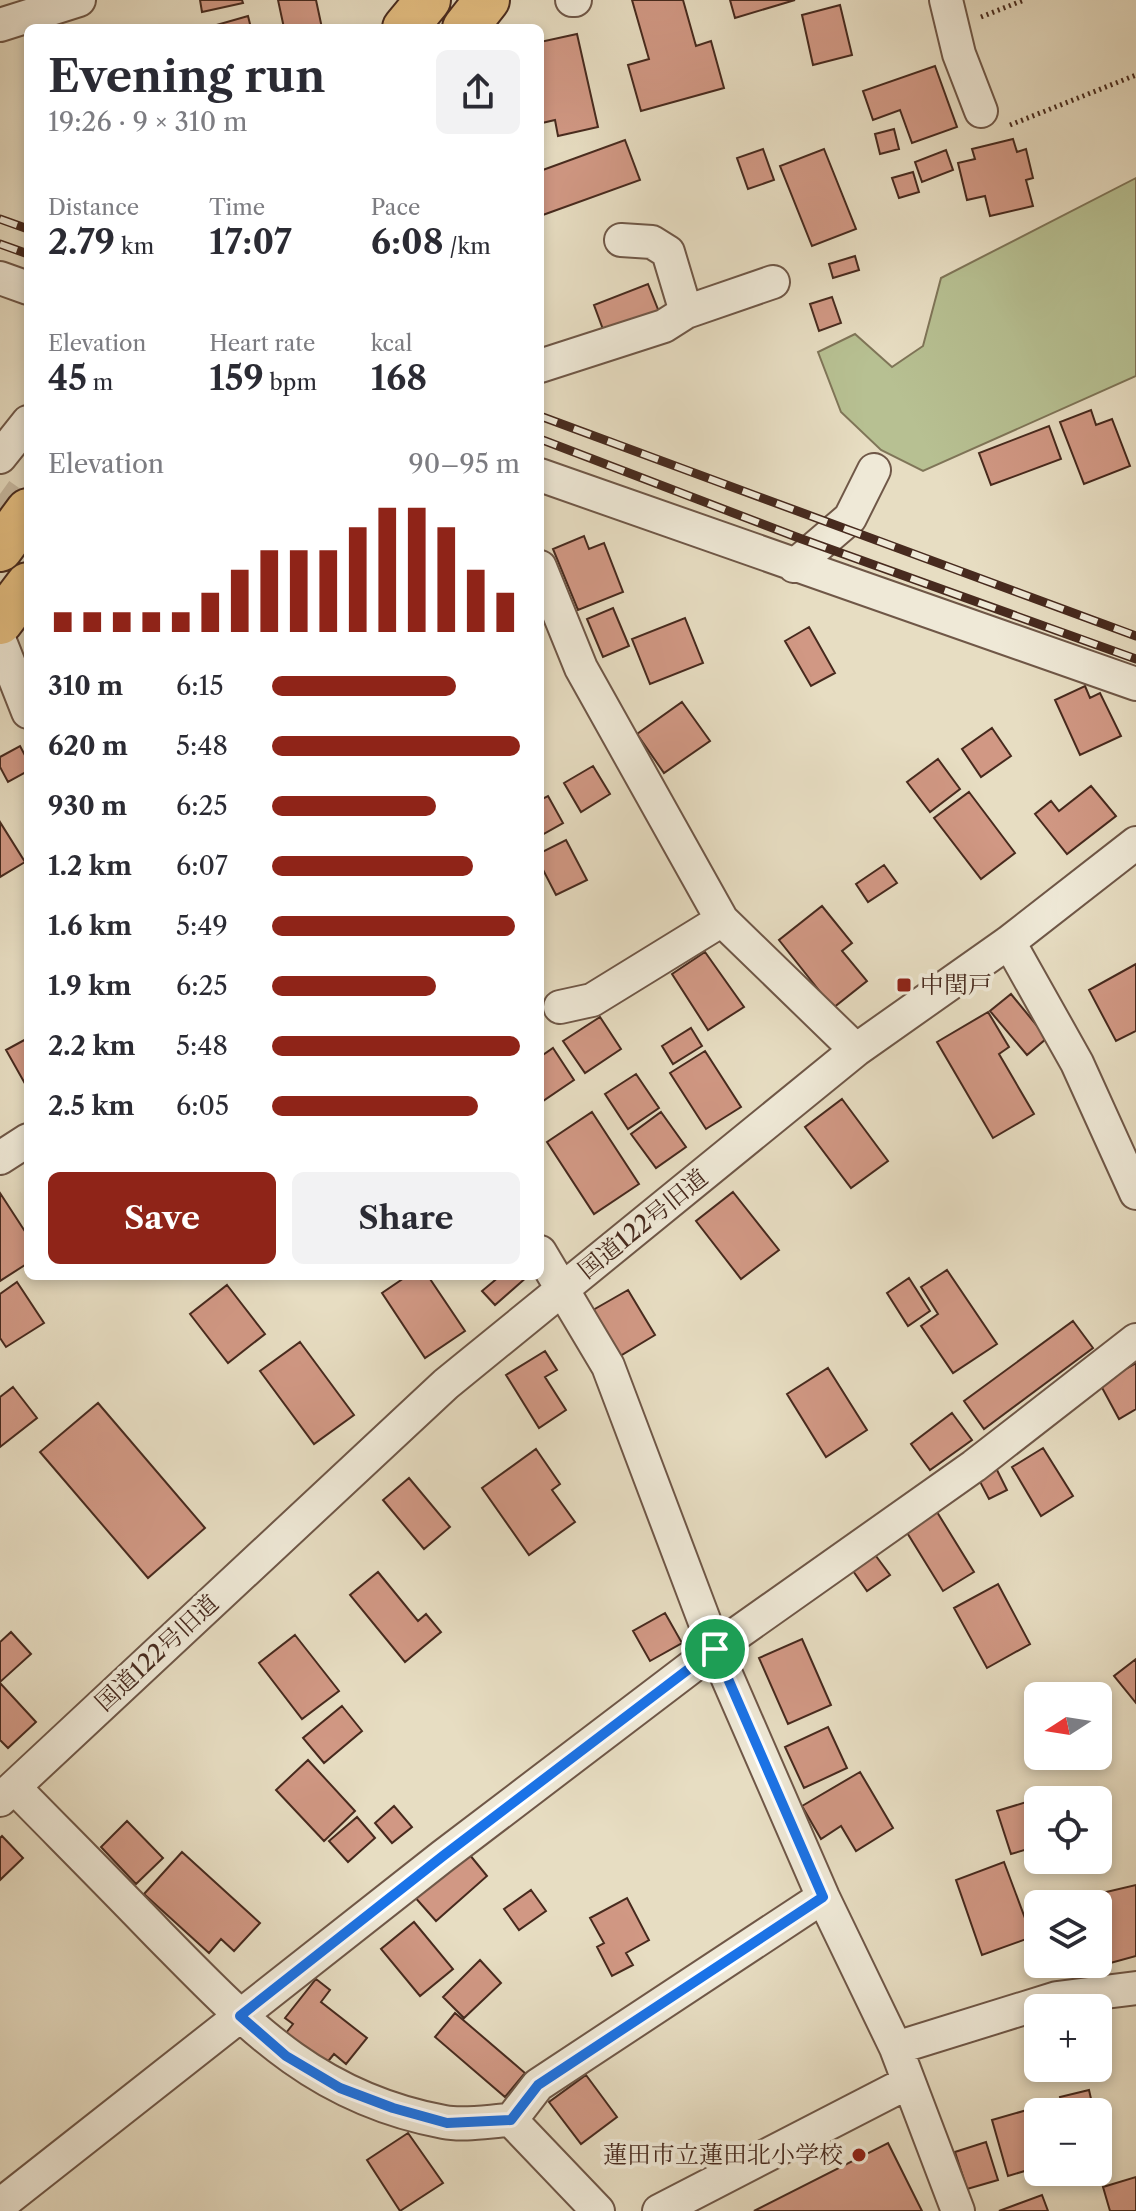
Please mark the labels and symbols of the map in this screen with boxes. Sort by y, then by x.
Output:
place label: 中閏戸 [920,970,992,999]
marker: 中閏戸 [895,976,913,994]
street label: 国道122号旧道 [572,1163,713,1285]
street label: 国道122号旧道 [89,1588,224,1717]
pin [681,1615,749,1683]
north arrow [1024,1682,1112,1770]
place label: 蓮田市立蓮田北小学校 [603,2140,843,2169]
marker: 蓮田市立蓮田北小学校 [850,2146,868,2164]

